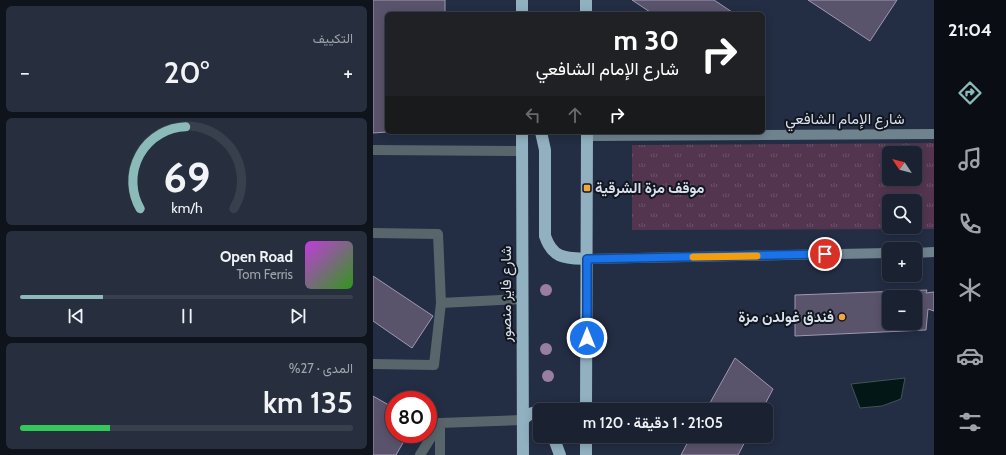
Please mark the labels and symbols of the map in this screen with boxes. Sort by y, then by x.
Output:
street label: شارع الإمام الشافعي [785,110,905,132]
north arrow [882,146,922,186]
place label: موقف مزة الشرقية [595,179,704,197]
marker: موقف مزة الشرقية [582,183,592,193]
pin [808,237,842,271]
street label: شارع فايز منصور [497,246,517,343]
place label: فندق غولدن مزة [738,308,834,326]
marker: فندق غولدن مزة [837,312,847,322]
position arrow [566,317,608,359]
speed limit sign: 80 [385,391,437,443]

